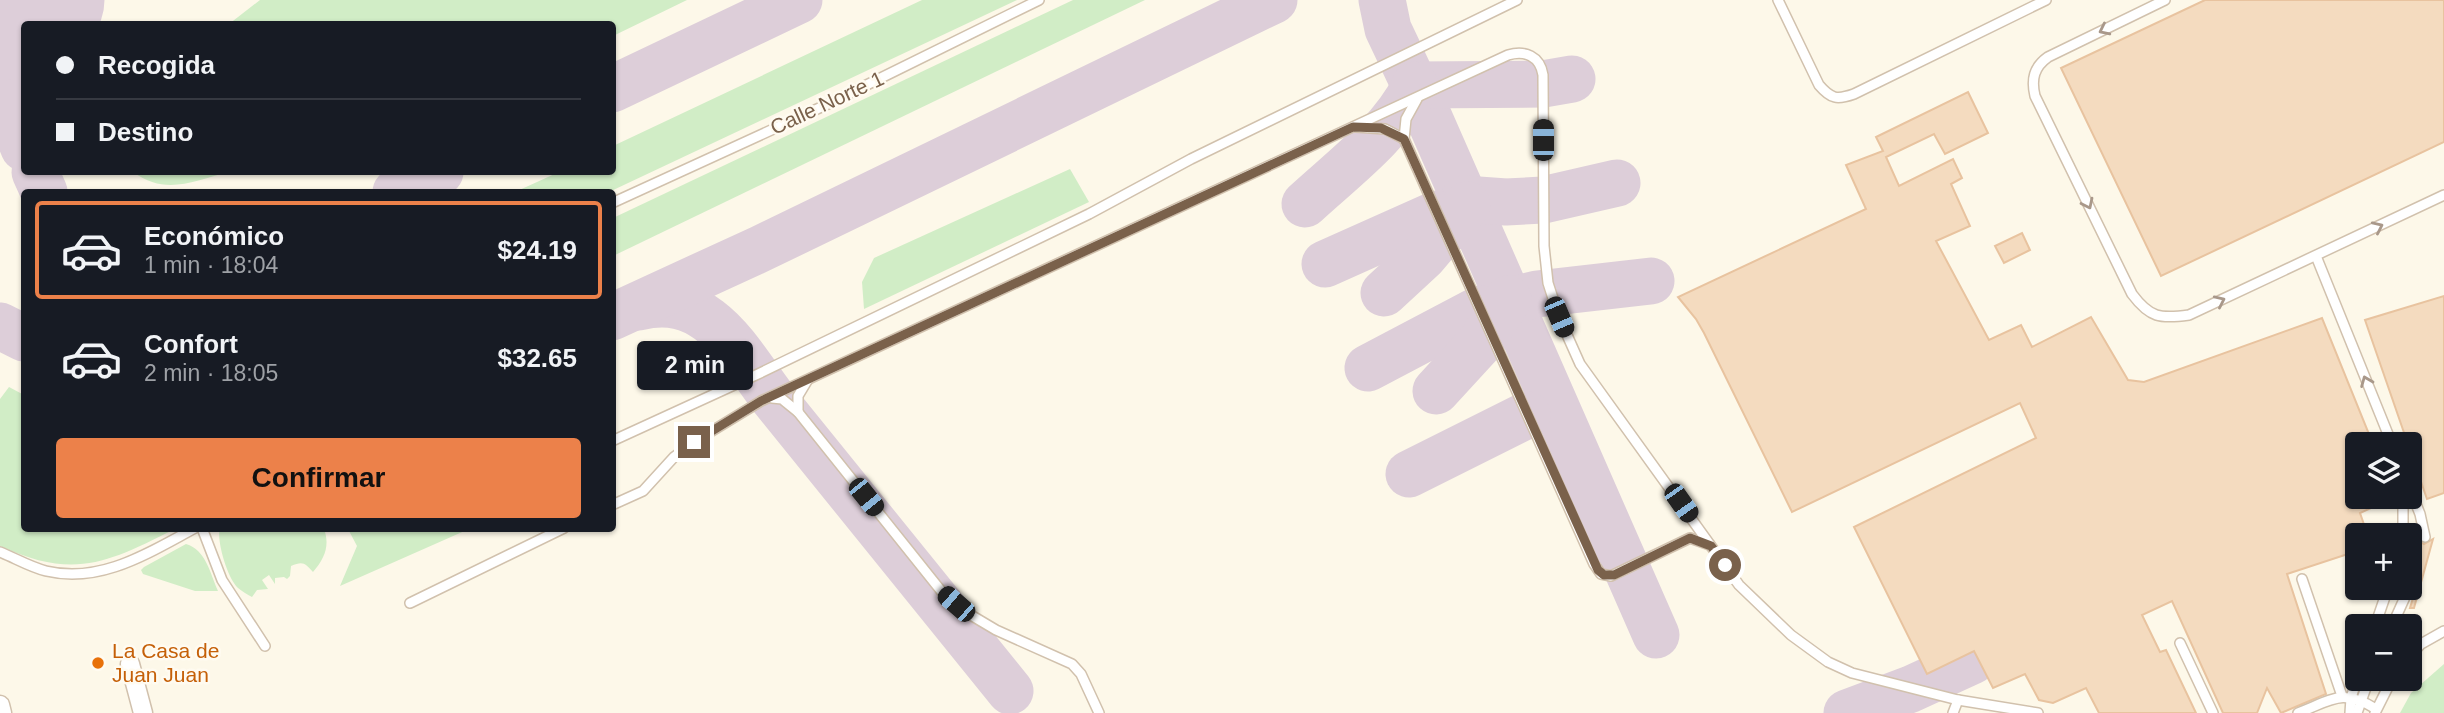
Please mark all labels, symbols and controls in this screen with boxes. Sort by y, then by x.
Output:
one-way arrow [2099,21,2111,35]
text: Recogida [98,50,215,80]
street label: Calle Norte 1 [766,66,887,139]
text: Destino [98,117,193,147]
car [1533,119,1554,161]
one-way arrow [2080,197,2094,209]
icon: car [60,219,123,282]
text: Económico [144,221,284,251]
one-way arrow [2371,221,2383,235]
text: $24.19 [497,235,577,265]
text: 1 min · 18:04 [144,252,278,278]
car [1542,294,1577,340]
one-way arrow [2213,295,2225,309]
icon: car [60,327,123,390]
text: Confort [144,329,238,359]
callout: 2 min [636,340,752,390]
text: $32.65 [497,343,577,373]
text: 2 min [665,352,725,378]
text: 2 min · 18:05 [144,360,278,386]
one-way arrow [2361,376,2375,388]
route end [678,426,710,458]
map controls [2345,432,2422,691]
button: layers [2345,432,2422,509]
button: Confirmar [56,438,581,518]
car [845,474,888,520]
car [1661,480,1702,526]
button: + [2345,523,2422,600]
route start [1709,549,1741,581]
car [934,582,979,626]
button: − [2345,614,2422,691]
place label: La Casa de Juan Juan [112,639,219,686]
marker: La Casa de Juan Juan [90,655,106,671]

